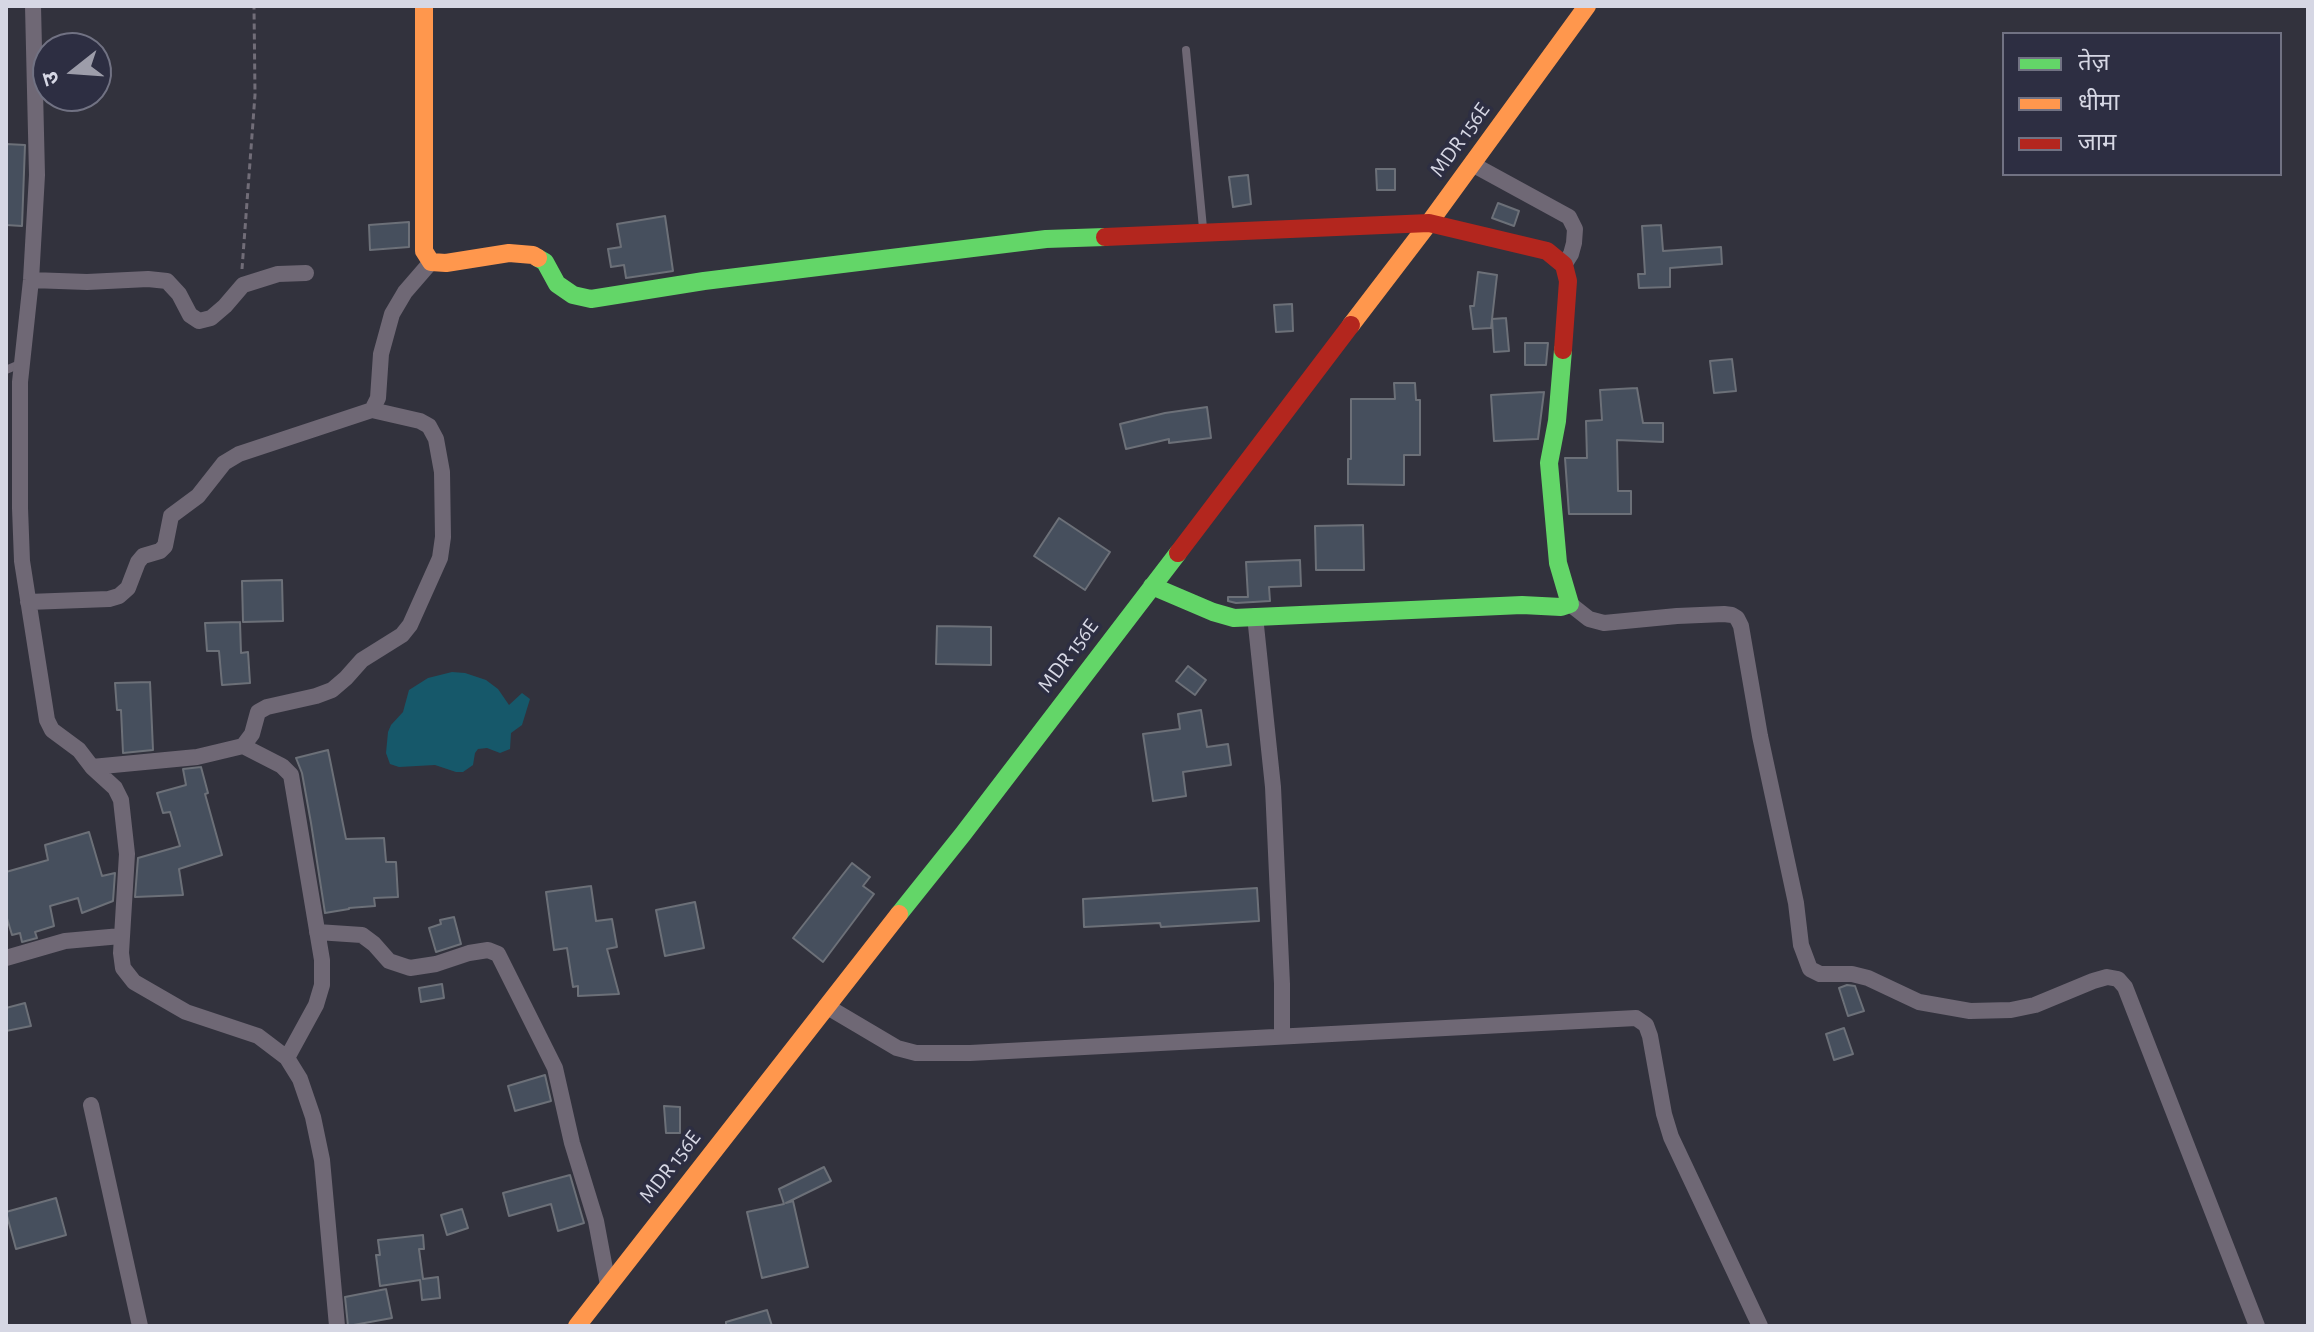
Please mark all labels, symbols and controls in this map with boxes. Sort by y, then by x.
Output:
north arrow [32,32,112,112]
legend [2002,32,2282,176]
text: तेज़ [2078,51,2110,75]
text: उ [39,69,63,88]
text: धीमा [2078,91,2120,115]
street label: MDR 156E [1424,98,1496,182]
text: जाम [2078,131,2116,155]
street label: MDR 156E [1032,614,1104,698]
street label: MDR 156E [633,1125,707,1209]

